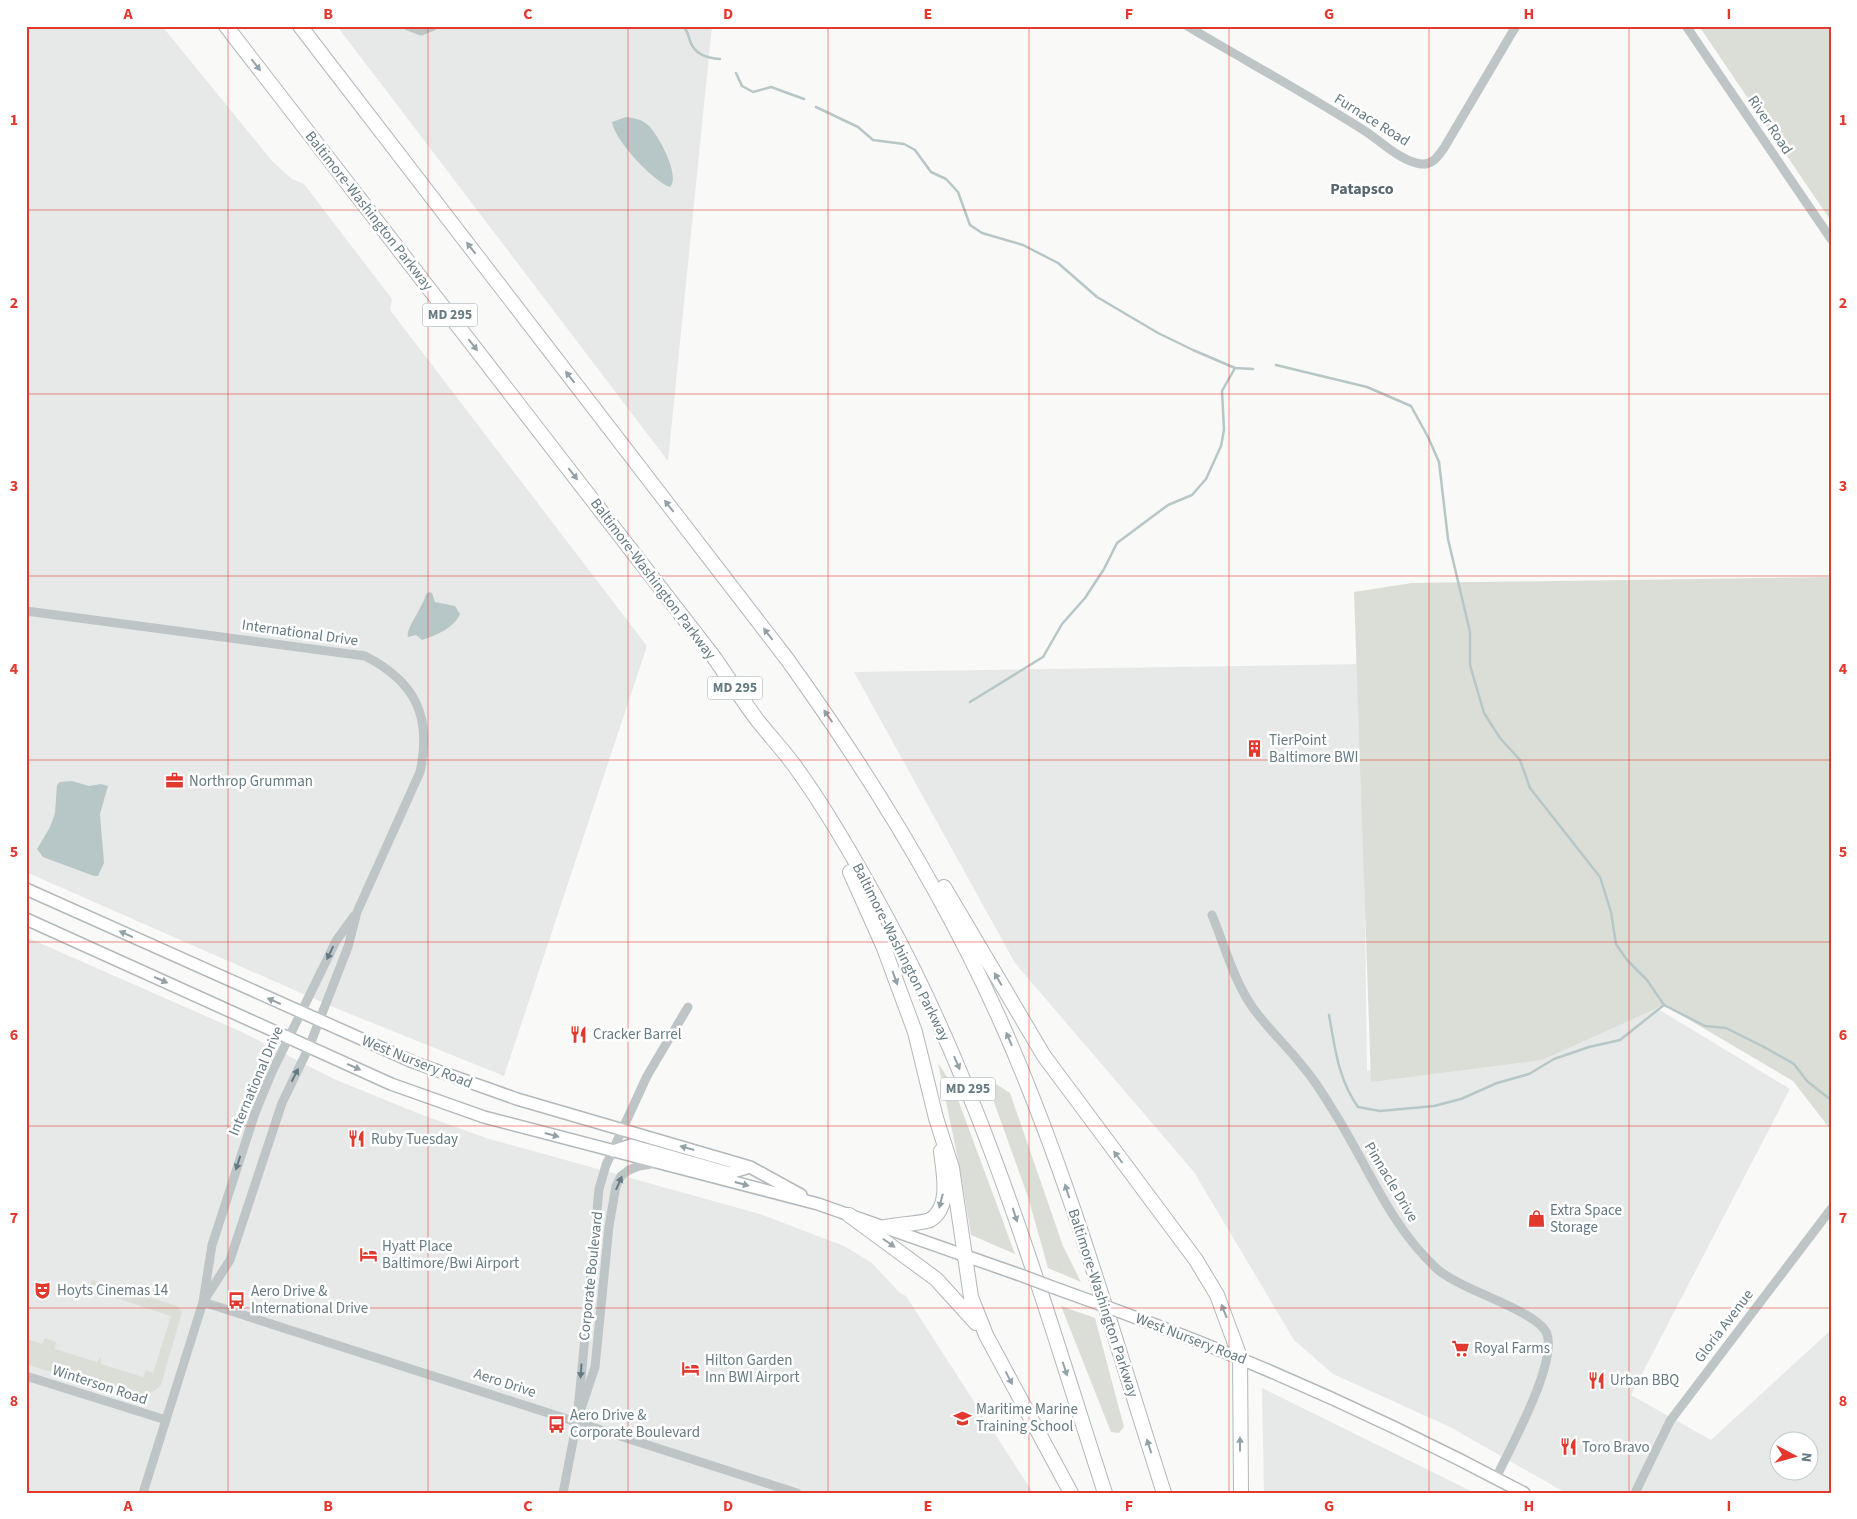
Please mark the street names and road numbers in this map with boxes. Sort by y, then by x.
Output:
street label: Furnace Road [1330,88,1414,152]
street label: River Road [1743,91,1797,159]
street label: Baltimore-Washington Parkway [300,127,438,295]
road number: MD 295 [422,304,478,326]
street label: Baltimore-Washington Parkway [585,494,721,664]
street label: International Drive [240,614,360,652]
road number: MD 295 [708,676,762,700]
street label: Baltimore-Washington Parkway [847,859,955,1045]
street label: International Drive [223,1023,289,1139]
street label: West Nursery Road [358,1030,476,1094]
road number: MD 295 [940,1078,996,1100]
street label: Pinnacle Drive [1359,1138,1423,1226]
street label: Baltimore-Washington Parkway [1063,1206,1143,1400]
street label: Corporate Boulevard [574,1210,608,1342]
street label: Gloria Avenue [1689,1285,1759,1367]
street label: West Nursery Road [1132,1308,1250,1370]
street label: Winterson Road [50,1360,150,1410]
street label: Aero Drive [471,1363,539,1403]

